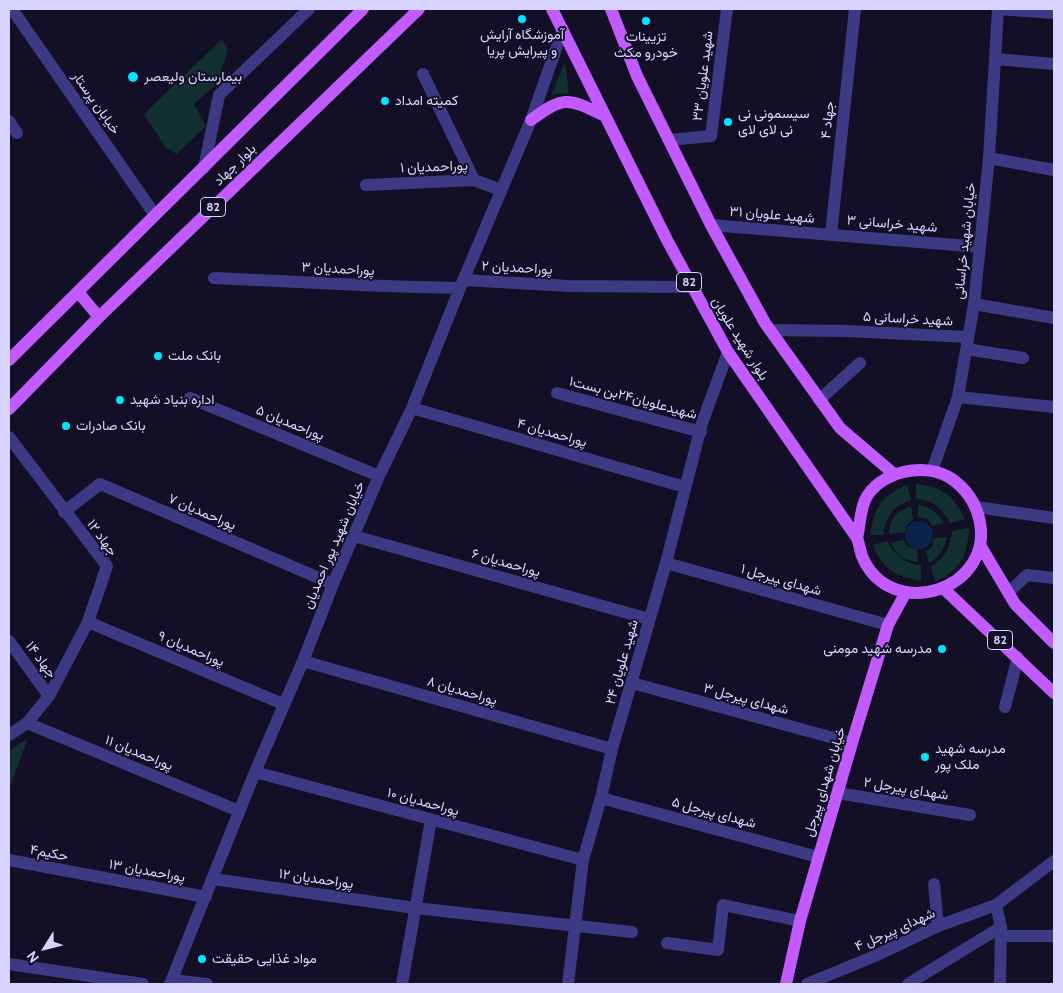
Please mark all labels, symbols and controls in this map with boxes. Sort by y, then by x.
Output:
marker: آموزشگاه آرایش و پیرایش پریا [516,13,528,25]
marker: تزیینات خودرو مکث [640,15,652,27]
place label: آموزشگاه آرایش و پیرایش پریا [480,27,564,59]
place label: تزیینات خودرو مکث [614,29,678,62]
street label: شهید علویان ۳۳ [689,30,717,122]
street label: خیابان پرستار [68,68,124,138]
place label: بیمارستان ولیعصر [144,69,242,85]
marker: بیمارستان ولیعصر [126,70,140,84]
place label: کمیته امداد [395,93,458,109]
marker: کمیته امداد [379,95,391,107]
street label: جهاد ۴ [818,100,838,140]
place label: سیسمونی نی نی لای لای [738,106,809,138]
marker: سیسمونی نی نی لای لای [722,116,734,128]
street label: بلوار جهاد [210,141,260,189]
street label: پوراحمدیان ۱ [400,157,468,177]
street label: خیابان شهید خراسانی [951,182,979,300]
road number: 82 [200,198,226,216]
street label: شهید علویان ۳۱ [729,203,815,227]
street label: شهید خراسانی ۳ [846,212,938,236]
street label: پوراحمدیان ۲ [481,258,553,278]
street label: پوراحمدیان ۳ [301,259,375,279]
road number: 82 [676,272,702,292]
street label: بلوار شهید علویان [708,294,772,384]
street label: شهید خراسانی ۵ [863,308,953,330]
place label: بانک ملت [168,348,221,364]
marker: بانک ملت [152,350,164,362]
street label: شهیدعلویان۲۴بن بست۱ [567,373,699,423]
place label: اداره بنیاد شهید [130,392,215,408]
marker: اداره بنیاد شهید [114,394,126,406]
street label: پوراحمدیان ۵ [253,402,327,444]
street label: پوراحمدیان ۴ [515,415,589,451]
place label: بانک صادرات [76,418,146,434]
marker: بانک صادرات [60,420,72,432]
street label: خیابان شهید پور احمدیان [299,479,369,611]
street label: پوراحمدیان ۷ [166,490,238,534]
street label: جهاد ۱۲ [83,516,121,560]
street label: پوراحمدیان ۶ [470,545,542,581]
street label: شهدای ‍‍‍‍‍‍پیرجل ۱ [739,560,823,600]
street label: شهید علویان ۲۴ [602,618,642,706]
street label: پوراحمدیان ۹ [155,627,227,671]
road number: 82 [988,630,1012,650]
street label: جهاد ۱۴ [22,638,60,682]
place label: مدرسه شهید مومنی [823,641,932,657]
marker: مدرسه شهید مومنی [936,643,948,655]
street label: پوراحمدیان ۸ [425,673,499,709]
street label: شهدای پیرجل ۳ [702,680,790,718]
street label: خیابان شهدای پیرجل [800,725,850,839]
street label: پوراحمدیان ۱۱ [102,732,176,774]
place label: مدرسه شهید ملک پور [935,741,1006,774]
marker: مدرسه شهید ملک پور [919,751,931,763]
street label: شهدای پیرجل ۲ [862,774,950,804]
street label: پوراحمدیان ۱۰ [385,784,461,820]
street label: شهدای پیرجل ۵ [670,794,758,832]
street label: حکیم۴ [29,841,69,865]
street label: پوراحمدیان ۱۳ [108,856,186,886]
street label: پوراحمدیان ۱۲ [278,865,354,893]
street label: شهدای پیرجل ۴ [852,905,938,955]
north arrow [20,923,70,973]
text: N [23,948,43,966]
place label: مواد غذایی حقیقت [212,951,317,967]
marker: مواد غذایی حقیقت [196,953,208,965]

